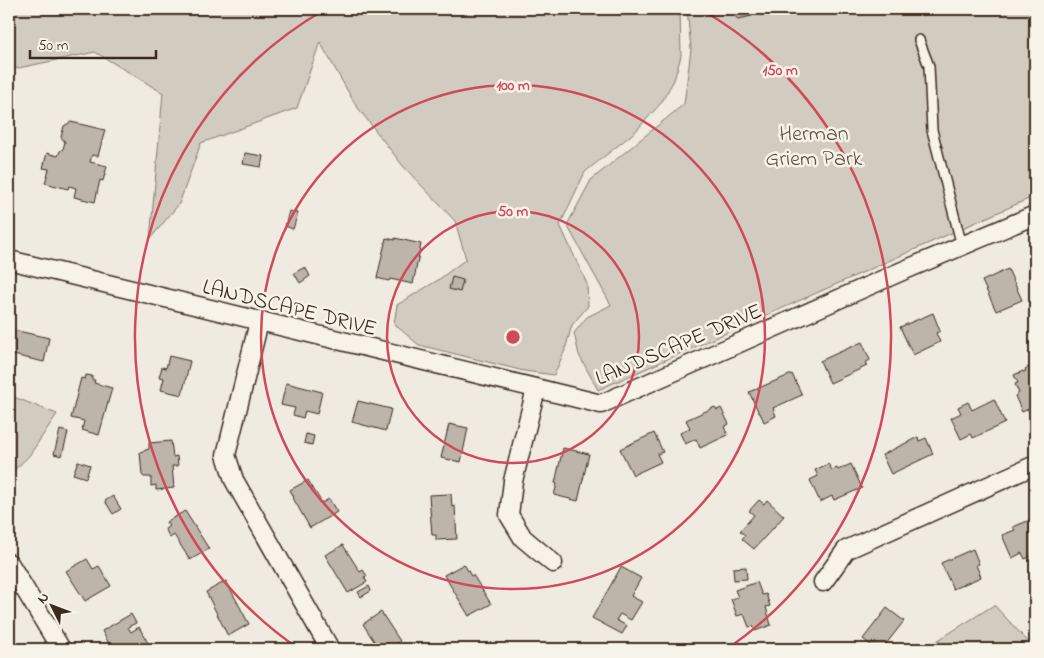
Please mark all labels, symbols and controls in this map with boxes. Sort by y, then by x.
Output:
scale bar [30,28,156,60]
text: 50 m [38,35,69,57]
text: 150 m [762,60,798,82]
text: 100 m [496,75,530,97]
park label: Herman Griem Park [766,119,863,176]
text: 50 m [498,201,529,223]
street label: LANDSCAPE DRIVE [199,272,380,346]
street label: LANDSCAPE DRIVE [591,296,768,395]
centre of rings [504,328,522,346]
north arrow [28,580,78,630]
text: N [32,588,54,609]

